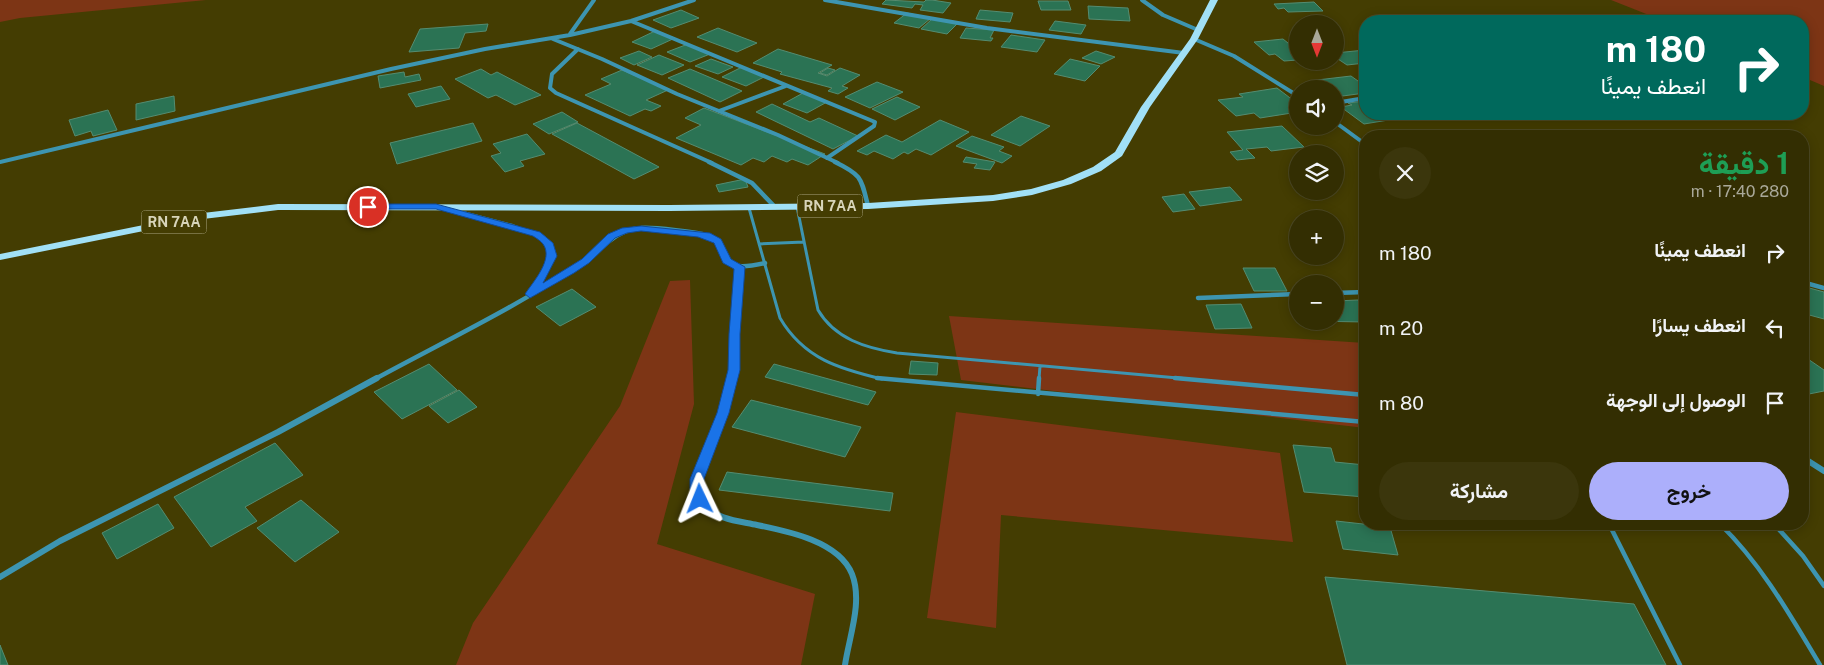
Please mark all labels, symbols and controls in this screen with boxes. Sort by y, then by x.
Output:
north arrow [1289,15,1344,70]
map controls [1289,15,1344,330]
text: 180 m [1606,29,1706,70]
icon: right [1724,35,1789,100]
text: انعطف يمينًا [1601,73,1706,99]
button: sound [1289,80,1344,135]
button: layers [1289,145,1344,200]
text: 1 دقيقة [1699,145,1789,181]
button: close [1379,147,1431,199]
text: 280 m · 17:40 [1691,182,1789,201]
pin [347,186,389,228]
icon: arrive [354,193,382,221]
road number: RN 7AA [798,195,862,218]
road number: RN 7AA [142,210,206,233]
button: + [1289,210,1344,265]
text: انعطف يمينًا [1654,239,1746,261]
icon: right [1761,239,1789,267]
text: 180 m [1379,242,1432,264]
button: − [1289,275,1344,330]
text: انعطف يسارًا [1652,314,1746,336]
icon: left [1761,314,1789,342]
text: 20 m [1379,317,1423,339]
text: الوصول إلى الوجهة [1606,389,1746,411]
icon: arrive [1761,389,1789,417]
text: 80 m [1379,392,1424,414]
button: مشاركة [1379,462,1579,520]
button: خروج [1589,462,1789,520]
position arrow [673,472,725,524]

